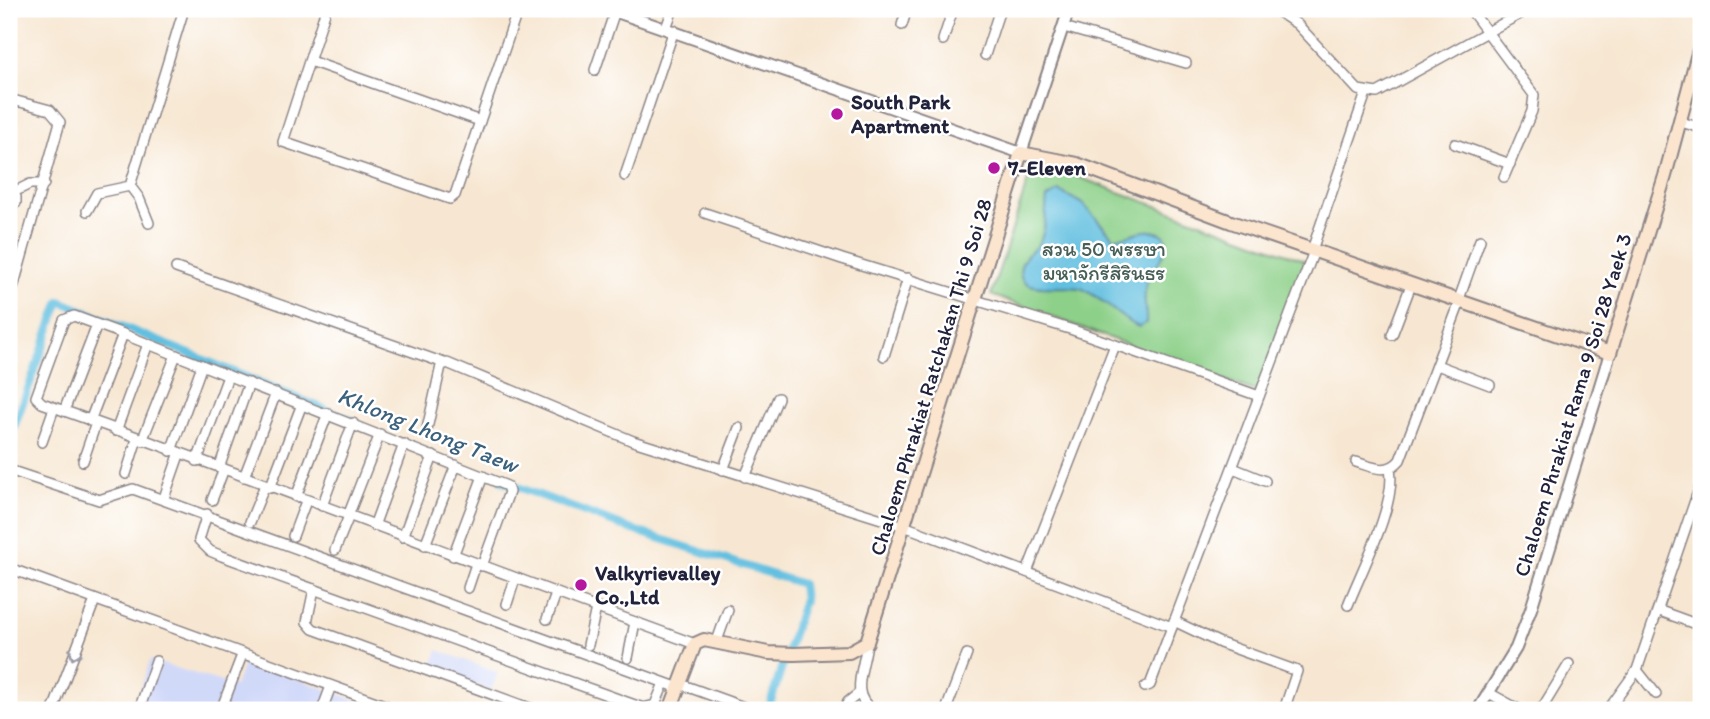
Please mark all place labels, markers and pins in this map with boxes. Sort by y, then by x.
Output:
place label: South Park Apartment [850,89,952,139]
marker: South Park Apartment [829,106,845,122]
place label: 7-Eleven [1007,155,1086,180]
marker: 7-Eleven [986,160,1002,176]
place label: Valkyrievalley Co.,Ltd [595,560,720,609]
marker: Valkyrievalley Co.,Ltd [573,577,589,593]

